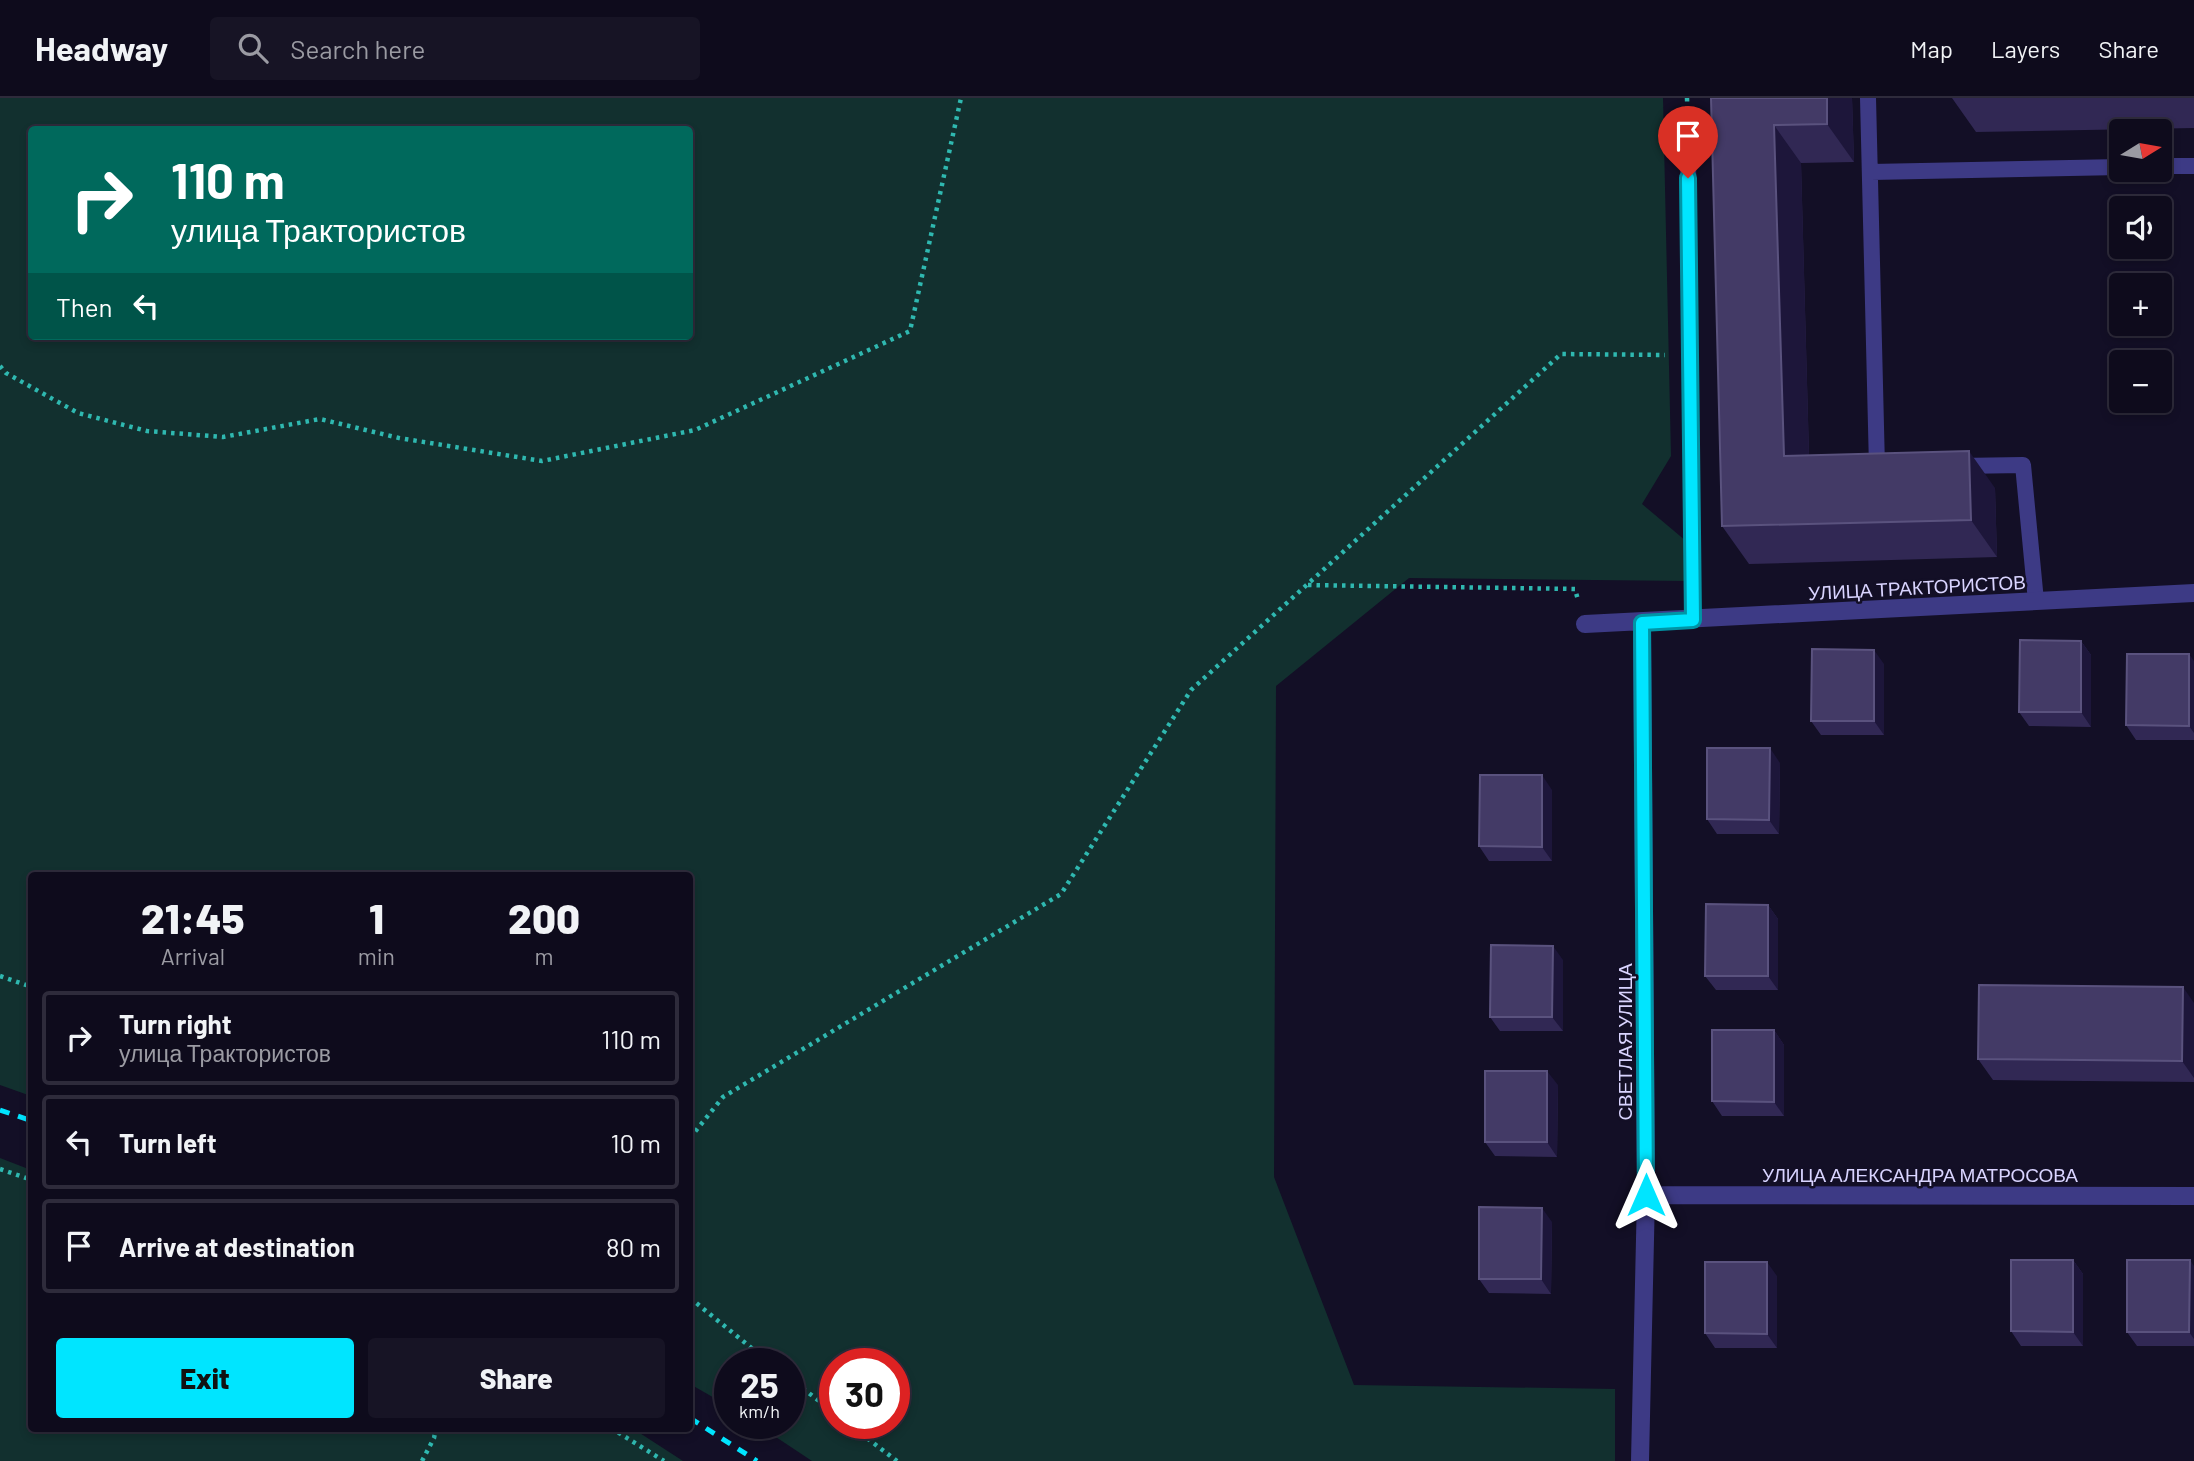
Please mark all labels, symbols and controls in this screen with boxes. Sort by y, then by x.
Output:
search box [210,17,700,80]
text: Headway [35,28,168,68]
icon: search [234,29,272,67]
text: Search here [290,33,425,64]
text: Map [1910,34,1953,63]
text: Layers [1991,34,2060,63]
text: Share [2098,34,2159,63]
pin [1658,106,1718,178]
icon: arrive [1669,117,1707,155]
north arrow [2109,119,2172,182]
map controls [2109,119,2172,413]
text: 110 m [171,150,285,209]
icon: right [56,154,147,245]
button: sound [2109,196,2172,259]
text: улица Трактористов [171,210,466,248]
button: + [2109,273,2172,336]
icon: left [127,287,165,325]
text: Then [56,291,113,322]
button: − [2109,350,2172,413]
street label: УЛИЦА ТРАКТОРИСТОВ [1808,570,2026,604]
text: 21:45 [141,892,245,942]
text: 1 [369,892,384,942]
text: 200 [508,892,580,942]
text: Arrival [161,942,225,970]
text: min [358,942,395,970]
text: m [534,942,554,970]
street label: СВЕТЛАЯ УЛИЦА [1613,963,1636,1121]
text: Turn right [119,1008,232,1039]
icon: right [60,1019,98,1057]
text: 110 m [601,1023,661,1054]
text: улица Трактористов [119,1039,331,1067]
icon: left [60,1123,98,1161]
text: Turn left [119,1127,217,1158]
text: 10 m [611,1127,661,1158]
position arrow [1609,1158,1683,1232]
street label: УЛИЦА АЛЕКСАНДРА МАТРОСОВА [1762,1163,2078,1186]
icon: arrive [60,1227,98,1265]
text: Arrive at destination [119,1231,355,1262]
text: 80 m [606,1231,661,1262]
button: Exit [56,1338,354,1418]
button: Share [368,1338,665,1418]
speed limit sign: 30 [819,1348,910,1439]
text: 25 [740,1363,779,1405]
text: km/h [739,1400,780,1422]

